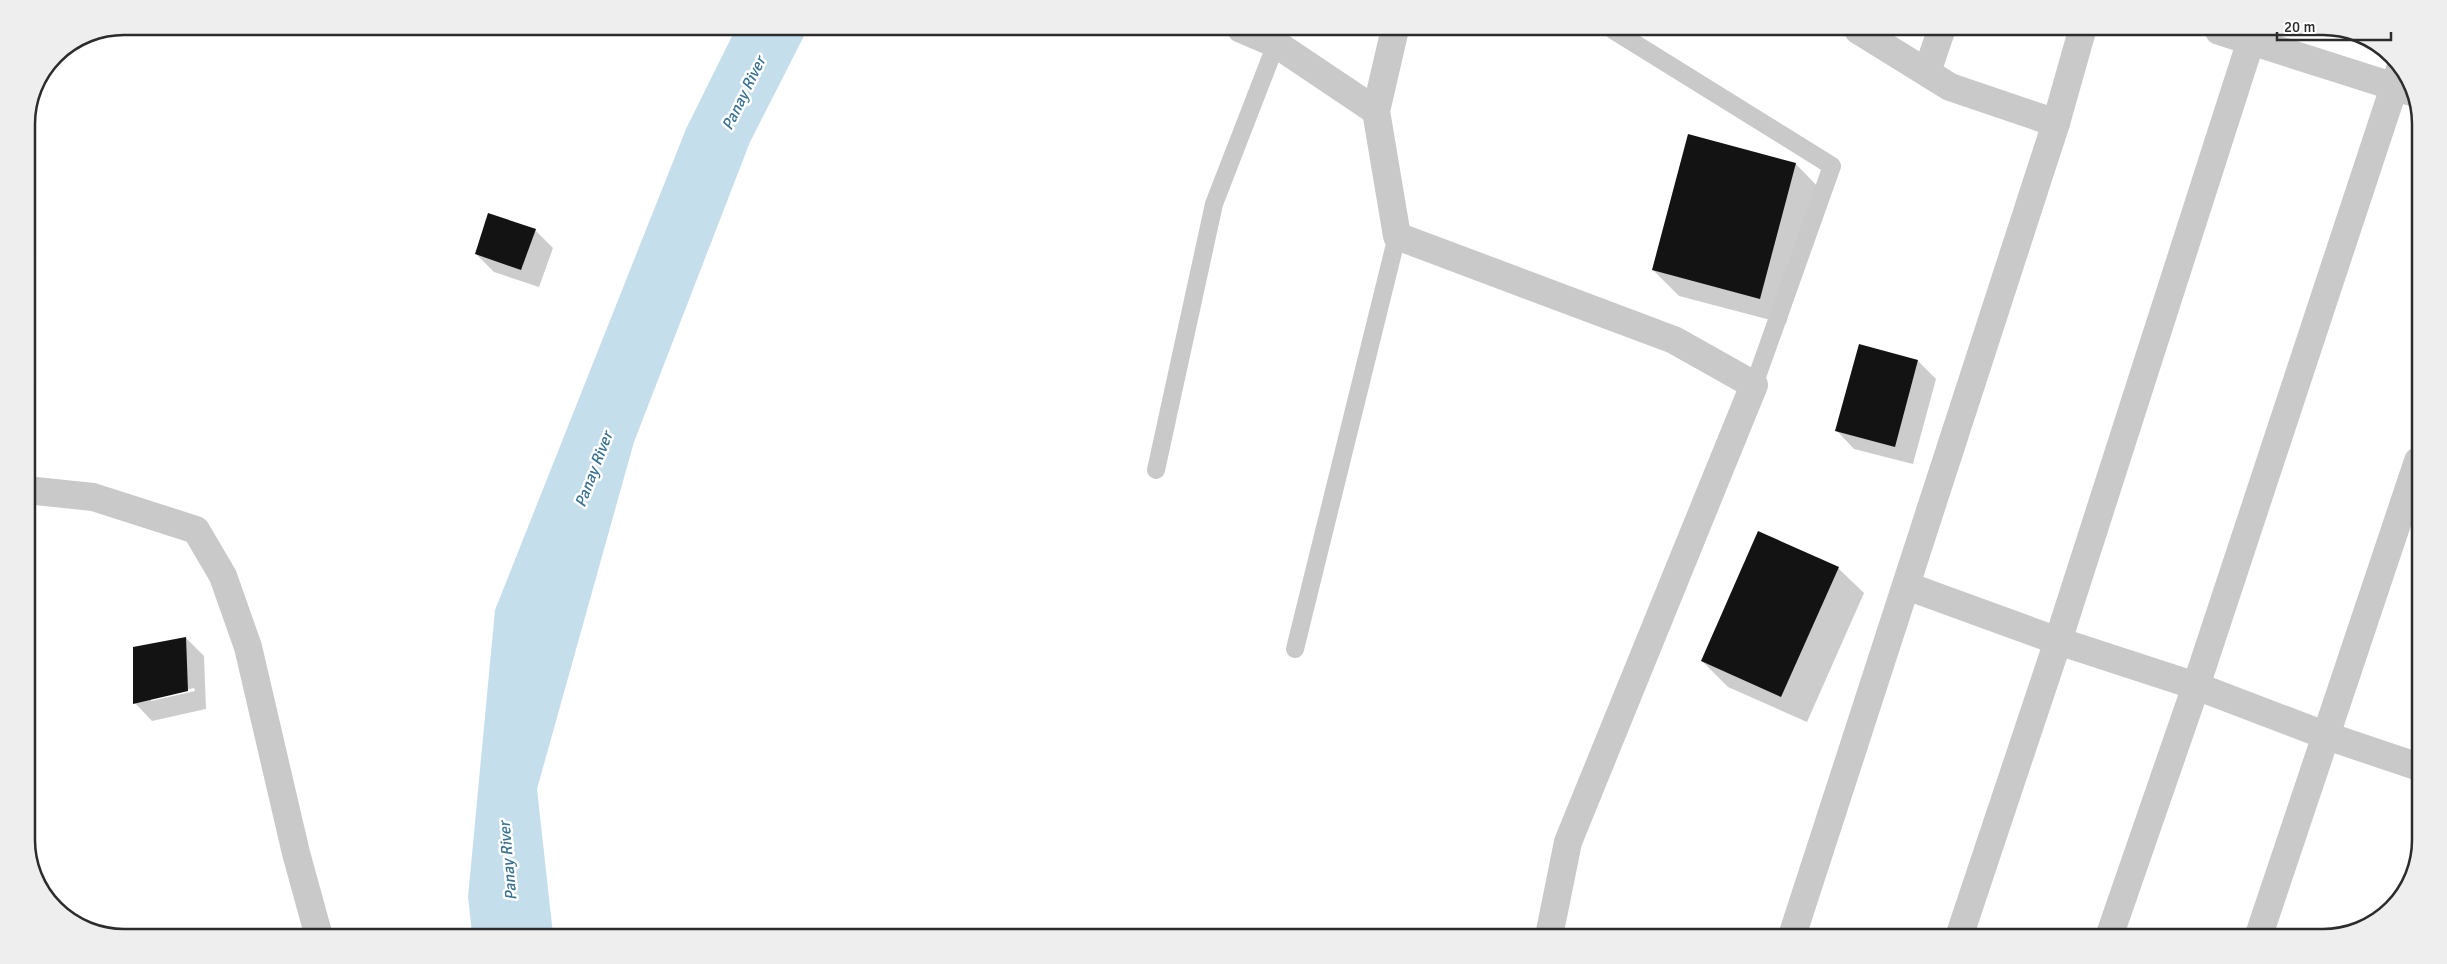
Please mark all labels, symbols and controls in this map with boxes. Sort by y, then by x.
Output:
scale bar [2277,10,2391,42]
text: 20 m [2284,18,2315,36]
water label: Panay River [718,52,771,133]
water label: Panay River [570,427,618,510]
water label: Panay River [494,818,521,901]

